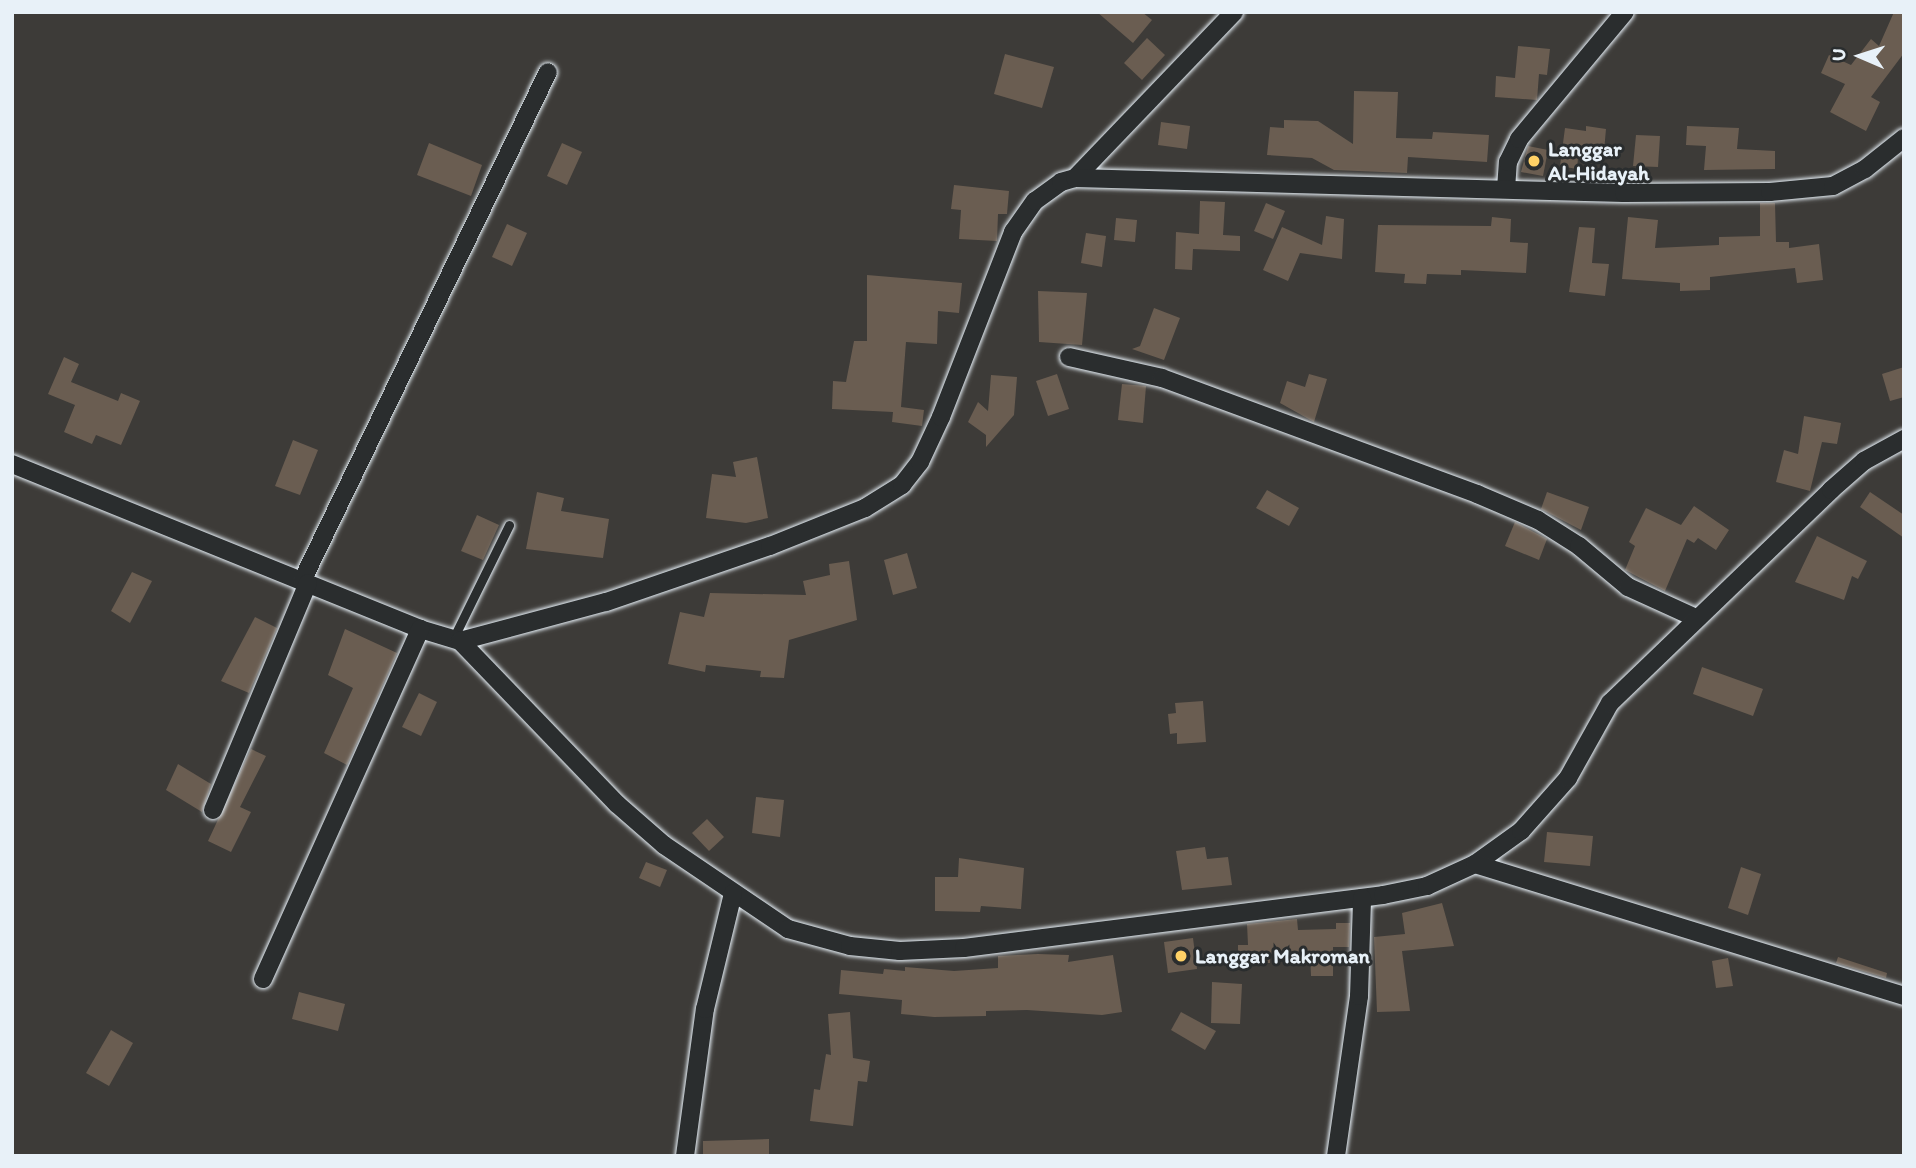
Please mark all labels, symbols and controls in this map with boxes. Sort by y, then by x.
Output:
north arrow [1825,21,1895,91]
text: U [1827,48,1850,62]
place label: Langgar Al-Hidayah [1548,136,1649,186]
marker: Langgar Al-Hidayah [1526,153,1542,169]
place label: Langgar Makroman [1195,943,1371,969]
marker: Langgar Makroman [1173,948,1189,964]

